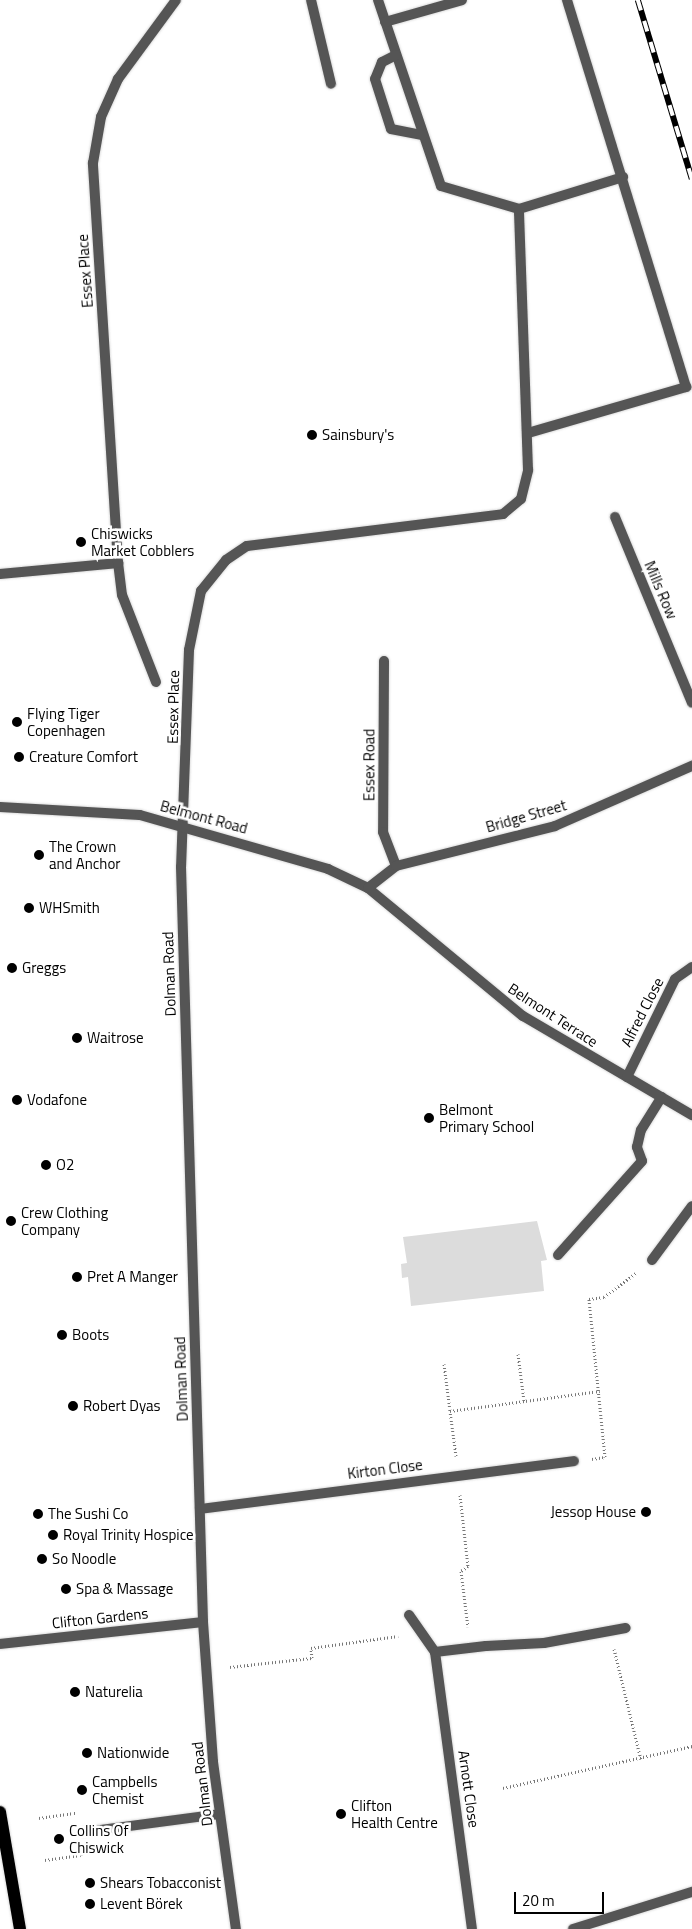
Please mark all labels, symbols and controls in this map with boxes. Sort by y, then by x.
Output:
street label: Essex Place [73,234,97,308]
place label: Sainsbury's [322,426,394,444]
marker: Sainsbury's [306,429,318,441]
place label: Chiswicks Market Cobblers [91,524,194,559]
marker: Chiswicks Market Cobblers [75,536,87,548]
street label: Mills Row [641,558,681,622]
street label: Essex Place [163,670,183,744]
place label: Flying Tiger Copenhagen [27,704,105,739]
marker: Flying Tiger Copenhagen [11,716,23,728]
street label: Essex Road [360,729,378,801]
place label: Creature Comfort [29,748,138,766]
marker: Creature Comfort [13,751,25,763]
street label: Bridge Street [484,796,568,836]
street label: Belmont Road [158,797,250,837]
place label: The Crown and Anchor [49,837,121,872]
marker: The Crown and Anchor [33,849,45,861]
place label: WHSmith [39,899,100,917]
marker: WHSmith [23,902,35,914]
street label: Dolman Road [159,931,179,1017]
place label: Greggs [22,959,66,977]
marker: Greggs [6,962,18,974]
street label: Alfred Close [617,974,667,1050]
street label: Belmont Terrace [505,979,601,1051]
place label: Waitrose [87,1029,144,1047]
marker: Waitrose [71,1032,83,1044]
place label: Vodafone [27,1091,87,1109]
marker: Vodafone [11,1094,23,1106]
place label: Belmont Primary School [439,1100,534,1135]
marker: Belmont Primary School [423,1112,435,1124]
place label: O2 [56,1156,74,1174]
marker: O2 [40,1159,52,1171]
place label: Crew Clothing Company [21,1203,108,1238]
marker: Crew Clothing Company [5,1215,17,1227]
place label: Pret A Manger [87,1268,178,1286]
marker: Pret A Manger [71,1271,83,1283]
place label: Boots [72,1326,109,1344]
marker: Boots [56,1329,68,1341]
street label: Dolman Road [171,1336,191,1422]
place label: Robert Dyas [83,1397,161,1415]
marker: Robert Dyas [67,1400,79,1412]
street label: Kirton Close [346,1455,424,1483]
place label: Jessop House [551,1503,636,1521]
place label: The Sushi Co [48,1505,128,1523]
marker: Jessop House [640,1506,652,1518]
marker: The Sushi Co [32,1508,44,1520]
place label: Royal Trinity Hospice [63,1526,194,1544]
marker: Royal Trinity Hospice [47,1529,59,1541]
place label: So Noodle [52,1550,116,1568]
marker: So Noodle [36,1553,48,1565]
place label: Spa & Massage [76,1580,173,1598]
marker: Spa & Massage [60,1583,72,1595]
street label: Clifton Gardens [51,1604,149,1632]
place label: Naturelia [85,1683,143,1701]
marker: Naturelia [69,1686,81,1698]
street label: Dolman Road [188,1741,216,1827]
place label: Nationwide [97,1744,169,1762]
marker: Nationwide [81,1747,93,1759]
street label: Arnott Close [455,1749,483,1829]
place label: Campbells Chemist [92,1772,157,1807]
marker: Campbells Chemist [76,1784,88,1796]
place label: Clifton Health Centre [351,1796,438,1831]
marker: Clifton Health Centre [335,1808,347,1820]
place label: Collins Of Chiswick [69,1821,128,1856]
marker: Collins Of Chiswick [53,1833,65,1845]
place label: Shears Tobacconist [100,1874,221,1892]
marker: Shears Tobacconist [84,1877,96,1889]
scale bar [517,1882,607,1914]
text: 20 m [522,1889,555,1912]
place label: Levent Börek [100,1895,183,1913]
marker: Levent Börek [84,1898,96,1910]

